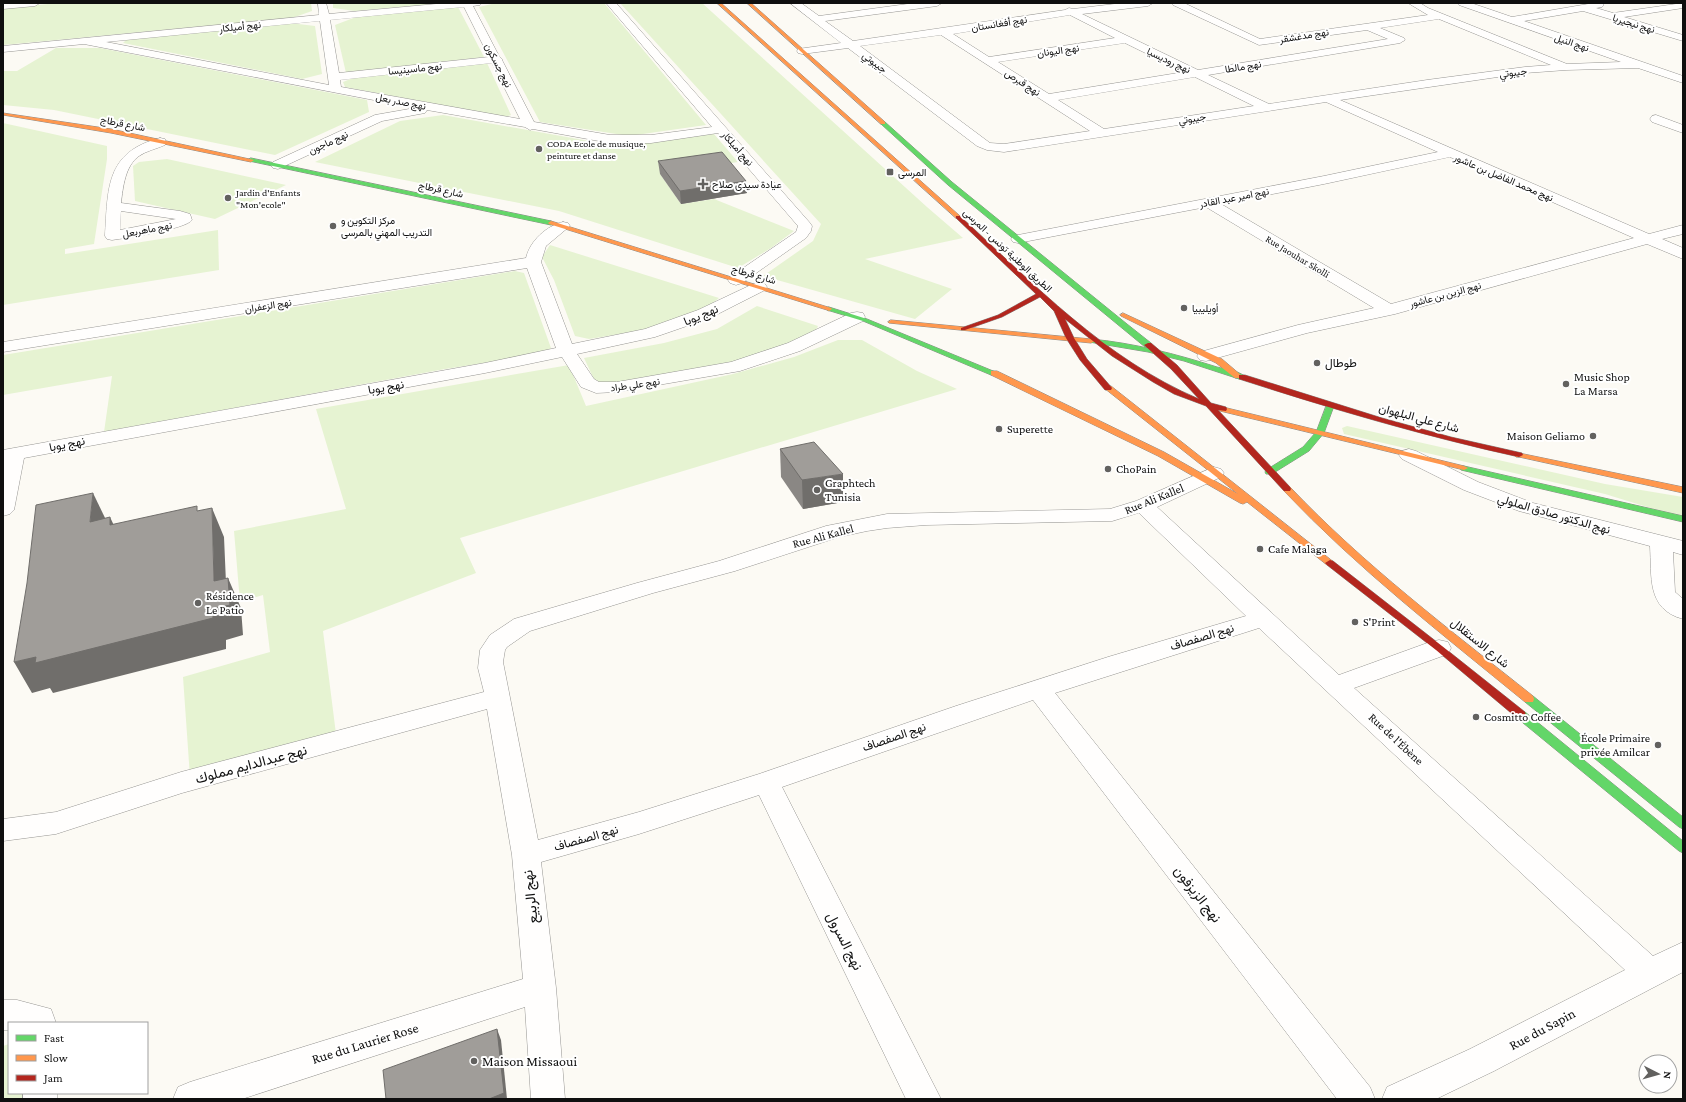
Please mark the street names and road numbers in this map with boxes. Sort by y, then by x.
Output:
street label: نهج نيجيريا [1611,12,1656,36]
street label: نهج أفغانستان [970,14,1028,34]
street label: نهج أميلكار [217,19,262,35]
street label: نهج مدغشقر [1278,26,1330,46]
street label: نهج النيل [1553,31,1591,54]
street label: نهج جسكون [482,41,514,90]
street label: نهج اليونان [1036,42,1080,60]
street label: نهج روديسيا [1145,46,1192,76]
street label: جيبوتي [858,50,889,78]
street label: نهج مالطا [1224,58,1262,76]
street label: نهج ماسينيسا [388,60,443,78]
street label: جيبوتي [1499,65,1528,83]
street label: نهج قبرص [1002,67,1043,99]
street label: نهج صدر بعل [375,91,427,113]
street label: جيبوتي [1177,111,1207,129]
street label: شارع قرطاج [99,114,146,134]
street label: نهج ماجون [307,128,350,157]
street label: نهج أميلكار [718,128,756,169]
street label: نهج محمد الفاضل بن عاشور [1451,151,1555,204]
street label: شارع قرطاج [417,179,464,201]
street label: نهج امير عبد القادر [1197,185,1270,211]
street label: الطريق الوطنية تونس - المرسى [960,206,1054,295]
street label: نهج ماهربعل [121,219,173,241]
street label: Rue Jaouhar Skolli [1264,233,1332,280]
street label: شارع قرطاج [730,263,777,287]
street label: نهج الزين بن عاشور [1407,280,1483,311]
street label: نهج الزعفران [244,296,293,316]
street label: نهج يوبا [682,301,721,330]
street label: نهج علي طراد [609,376,661,396]
street label: نهج يوبا [367,377,405,399]
street label: شارع علي البلهوان [1376,401,1461,438]
street label: نهج يوبا [48,434,87,456]
street label: Rue Ali Kallel [1122,481,1186,517]
street label: نهج الدكتور صادق الملولي [1495,491,1612,540]
street label: Rue Ali Kallel [791,521,855,551]
street label: شارع الاستقلال [1447,615,1512,672]
street label: نهج الصفصاف [1168,621,1236,655]
street label: Rue de l'Ébène [1366,710,1426,768]
street label: نهج الصفصاف [860,720,928,756]
street label: نهج عبدالدايم مملوك [193,741,309,790]
street label: نهج الصفصاف [552,822,620,856]
street label: نهج الزيزفون [1169,863,1225,927]
street label: نهج الربيع [519,869,544,925]
street label: نهج السرول [821,909,866,974]
street label: Rue du Sapin [1506,1005,1578,1053]
street label: Rue du Laurier Rose [310,1019,420,1067]

